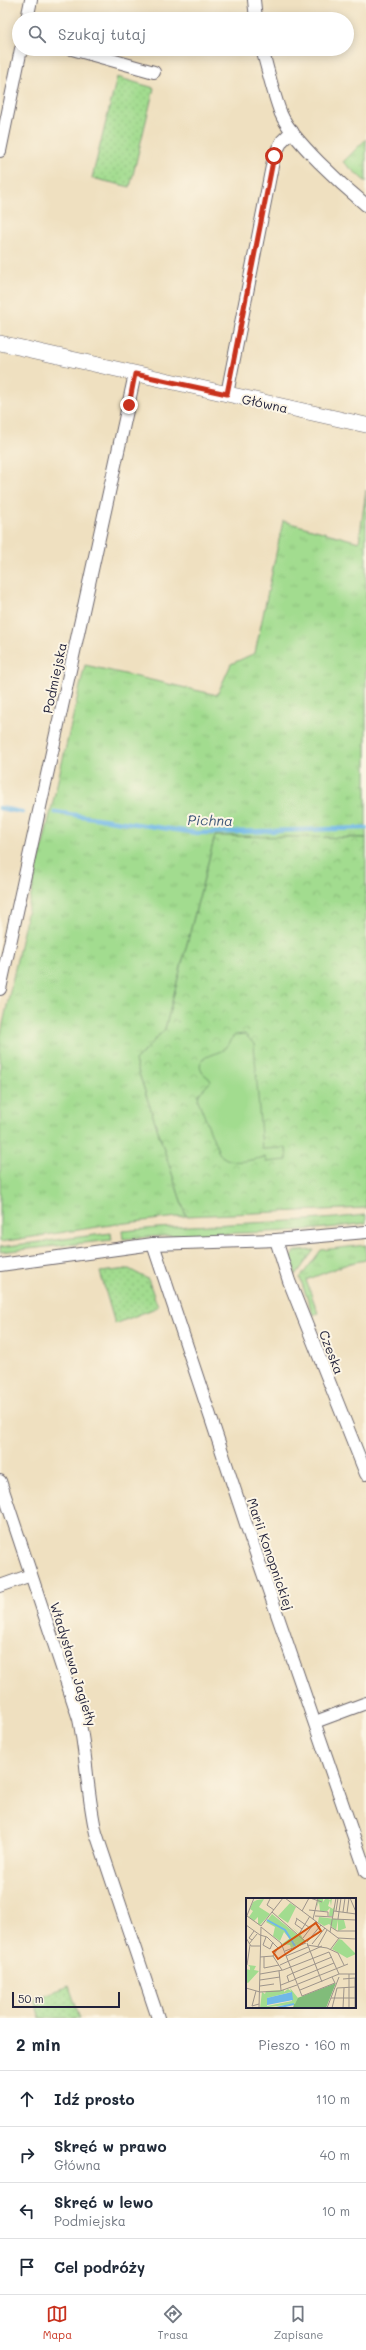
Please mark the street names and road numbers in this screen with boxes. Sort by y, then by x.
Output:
street label: Główna [240,390,290,416]
street label: Podmiejska [38,641,70,715]
street label: Czeska [316,1328,348,1376]
street label: Marii Konopnickiej [244,1496,298,1612]
street label: Władysława Jagiełły [47,1600,101,1728]

